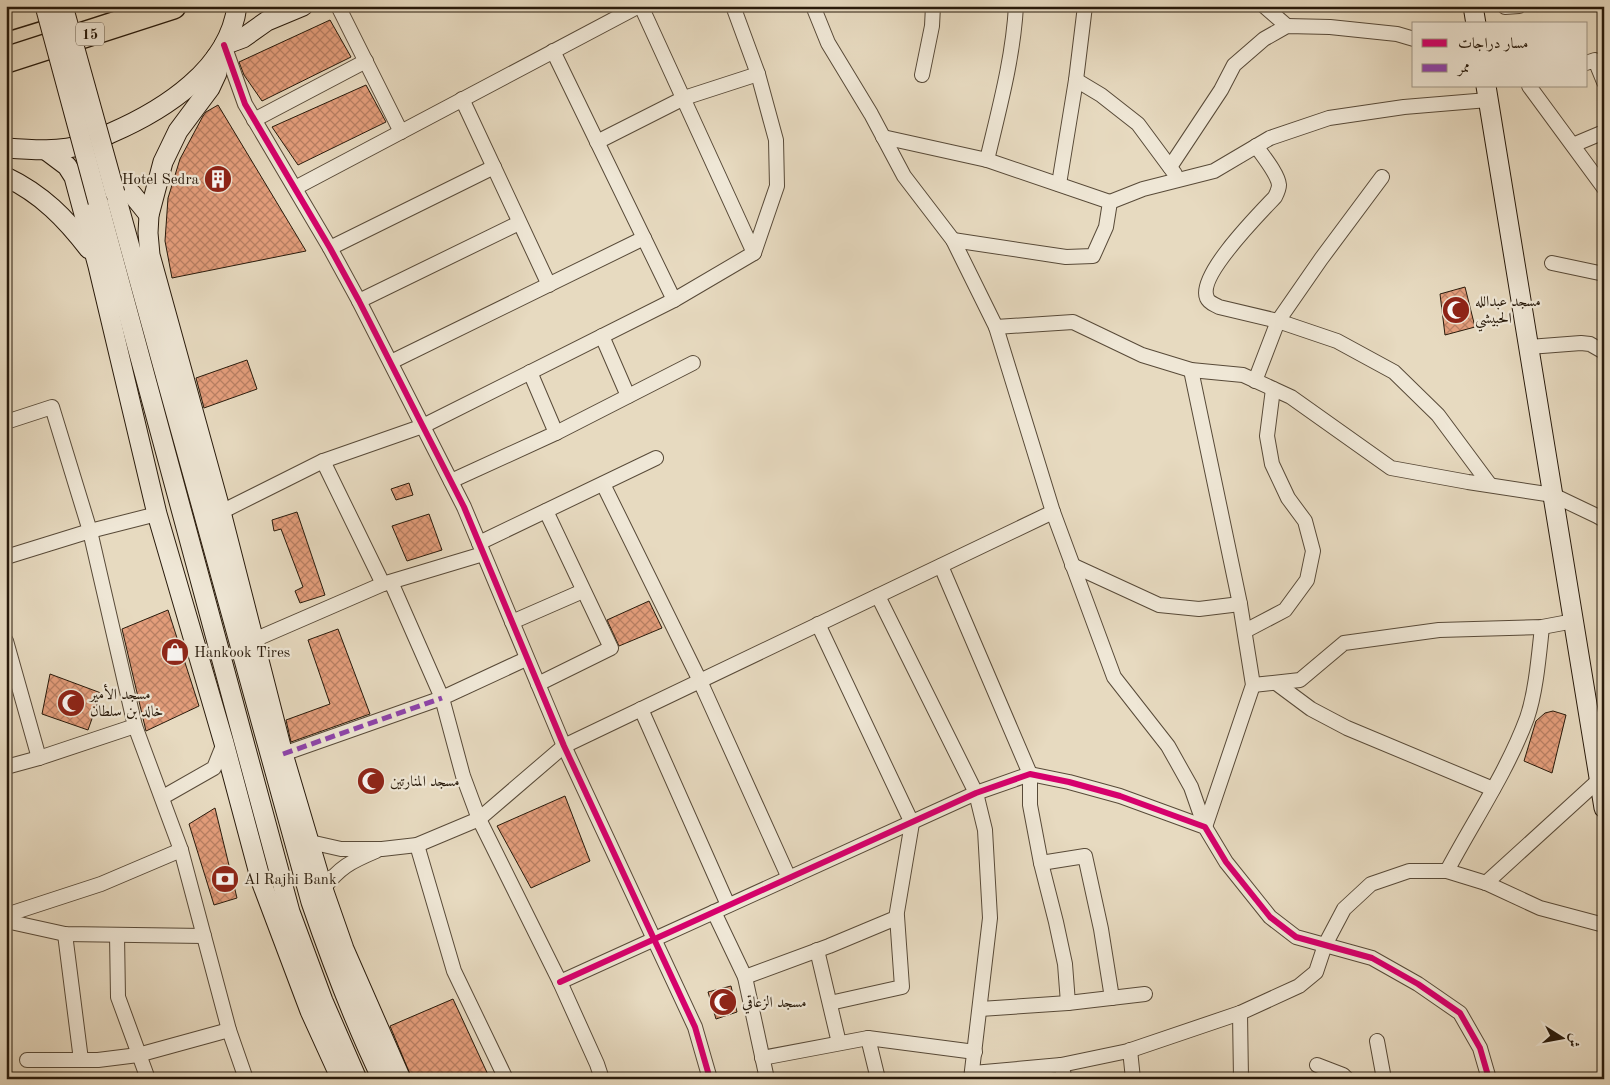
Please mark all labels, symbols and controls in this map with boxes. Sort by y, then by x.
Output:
road number: 15 [76,22,104,46]
legend [1412,22,1588,88]
text: مسار دراجات [1458,37,1528,52]
text: ممر [1456,61,1470,77]
building icon: Hotel Sedra [203,164,233,194]
place label: Hotel Sedra [122,173,200,188]
mosque icon: مسجد عبدالله الحبيشي [1441,295,1471,325]
place label: مسجد عبدالله الحبيشي [1475,295,1541,332]
shop icon: Hankook Tires [160,637,190,667]
place label: Hankook Tires [194,646,290,661]
place label: مسجد الأمير خالد بن سلطان [88,683,163,720]
mosque icon: مسجد الأمير خالد بن سلطان [56,688,86,718]
mosque icon: مسجد المنارتين [356,766,386,796]
place label: مسجد المنارتين [390,775,460,790]
bank icon: Al Rajhi Bank [210,864,240,894]
place label: Al Rajhi Bank [244,873,337,888]
mosque icon: مسجد الزعاقي [708,987,738,1017]
place label: مسجد الزعاقي [742,995,807,1014]
north arrow [1538,1012,1588,1062]
text: ش [1566,1032,1582,1049]

